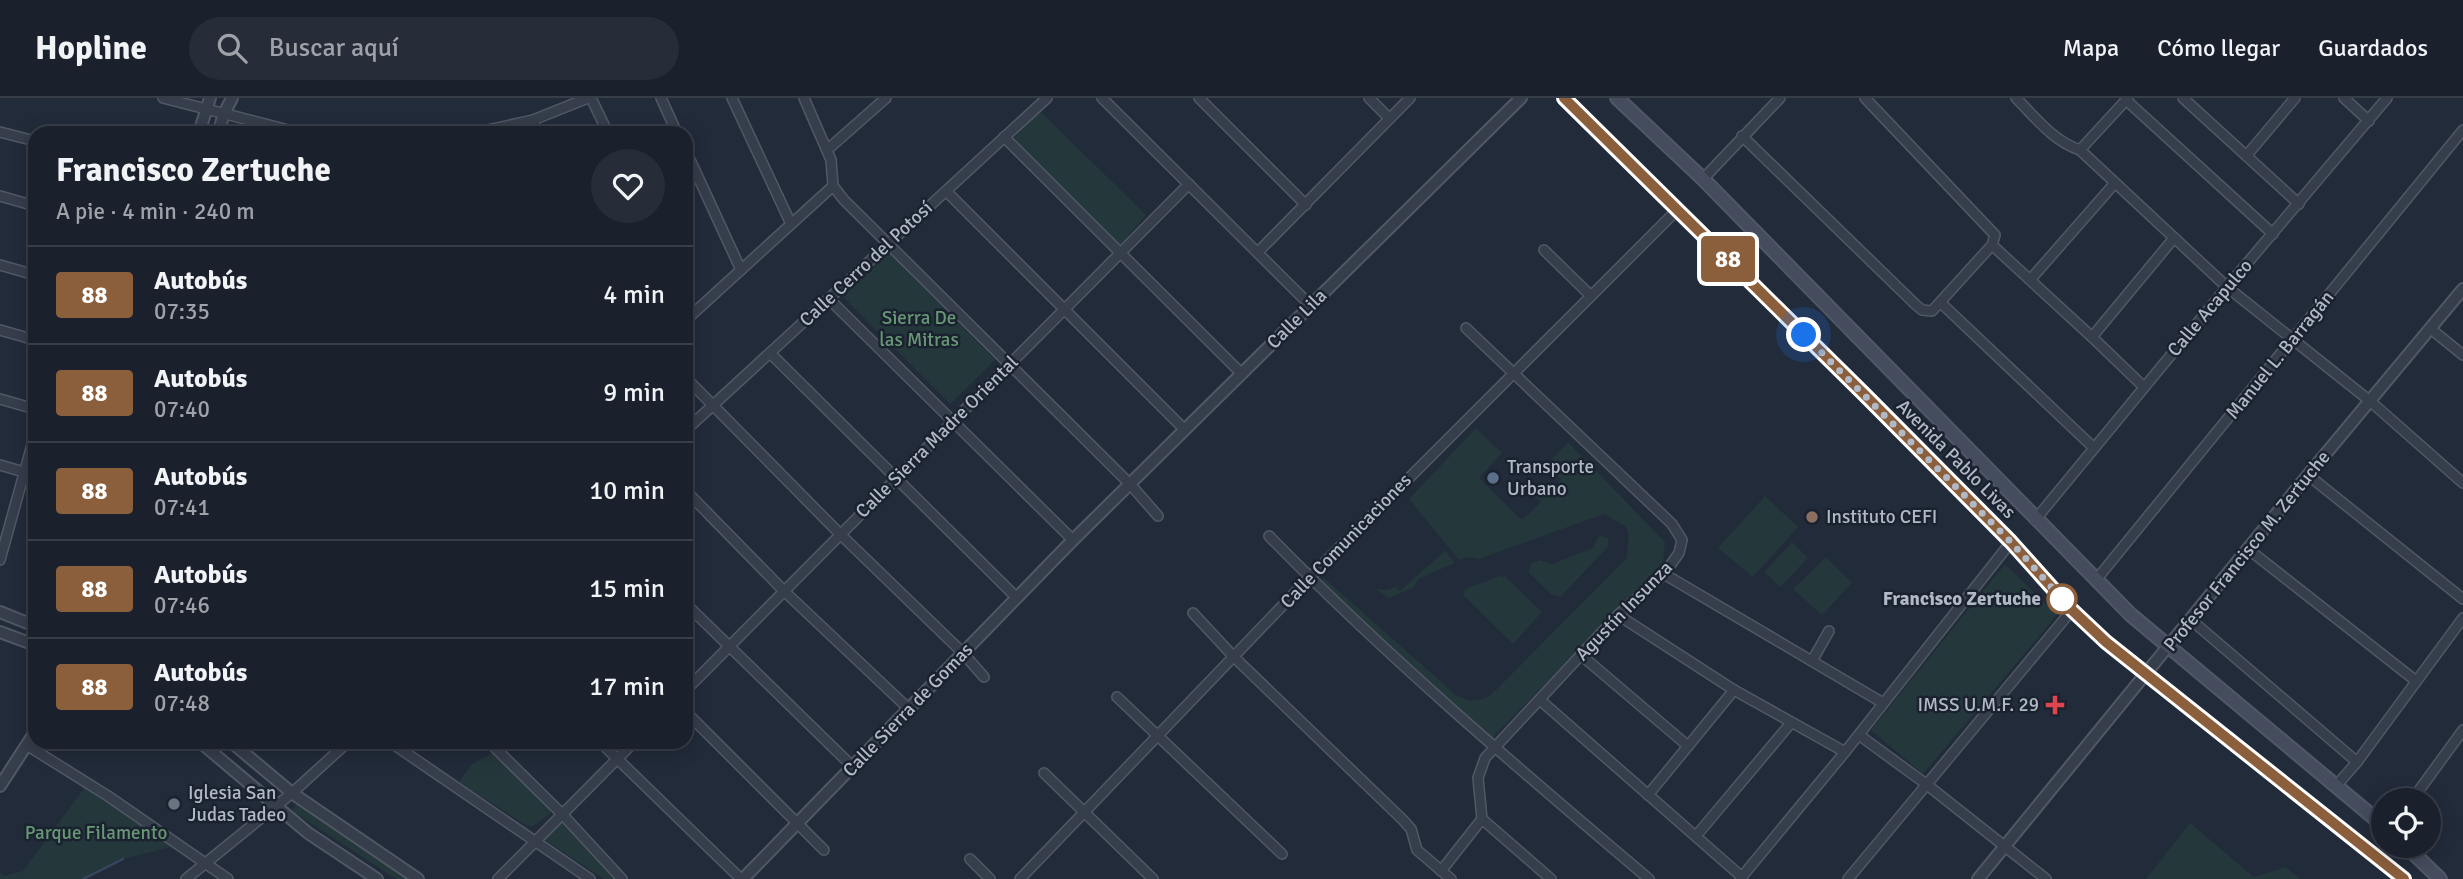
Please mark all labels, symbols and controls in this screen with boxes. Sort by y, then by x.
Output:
search box [189,17,679,80]
text: Hopline [35,28,147,69]
icon: search [213,29,251,67]
text: Buscar aquí [269,32,399,64]
text: Mapa [2063,33,2119,63]
text: Cómo llegar [2157,33,2280,63]
text: Guardados [2318,33,2428,63]
button: heart [591,149,665,223]
text: Francisco Zertuche [56,150,331,191]
street label: Calle Cerro del Potosí [795,196,938,332]
text: A pie · 4 min · 240 m [56,197,255,226]
line badge: 88 [1696,236,1760,282]
text: 88 [1715,244,1741,274]
street label: Calle Acapulco [2162,254,2258,362]
text: Autobús [154,265,247,297]
text: 4 min [603,279,665,311]
text: 88 [82,280,107,310]
street label: Calle Lila [1262,284,1332,354]
street label: Manuel L. Barragán [2221,286,2339,424]
text: 07:35 [154,297,210,326]
park label: Sierra De las Mitras [879,306,959,352]
your location [1786,317,1821,352]
street label: Calle Sierra Madre Oriental [851,351,1023,523]
text: Autobús [154,363,247,395]
text: 9 min [603,377,665,409]
text: 88 [82,378,107,408]
street label: Avenida Pablo Livas [1891,394,2021,524]
text: 07:40 [154,395,210,424]
street label: Profesor Francisco M. Zertuche [2159,446,2335,656]
place label: Transporte Urbano [1507,455,1594,501]
text: Autobús [154,461,247,493]
street label: Calle Comunicaciones [1275,468,1417,614]
marker: Transporte Urbano [1485,470,1501,486]
text: 10 min [589,475,665,507]
text: 88 [82,476,107,506]
text: 07:41 [154,493,210,522]
place label: Instituto CEFI [1826,505,1937,529]
marker: Instituto CEFI [1804,509,1820,525]
street label: Agustín Insunza [1570,556,1678,666]
text: Autobús [154,559,247,591]
text: 15 min [589,573,665,605]
text: 88 [82,574,107,604]
marker: Francisco Zertuche [2047,584,2077,614]
place label: Francisco Zertuche [1883,587,2041,611]
text: 07:46 [154,591,210,620]
street label: Calle Sierra de Gomas [838,638,978,782]
text: Autobús [154,657,247,689]
text: 17 min [589,671,665,703]
text: 88 [82,672,107,702]
text: 07:48 [154,689,210,718]
place label: IMSS U.M.F. 29 [1917,693,2039,717]
marker: IMSS U.M.F. 29 [2045,695,2065,715]
place label: Iglesia San Judas Tadeo [188,781,286,827]
map controls [2371,788,2441,858]
button: locate [2371,788,2441,858]
marker: Iglesia San Judas Tadeo [166,796,182,812]
park label: Parque Filamento [25,821,167,845]

